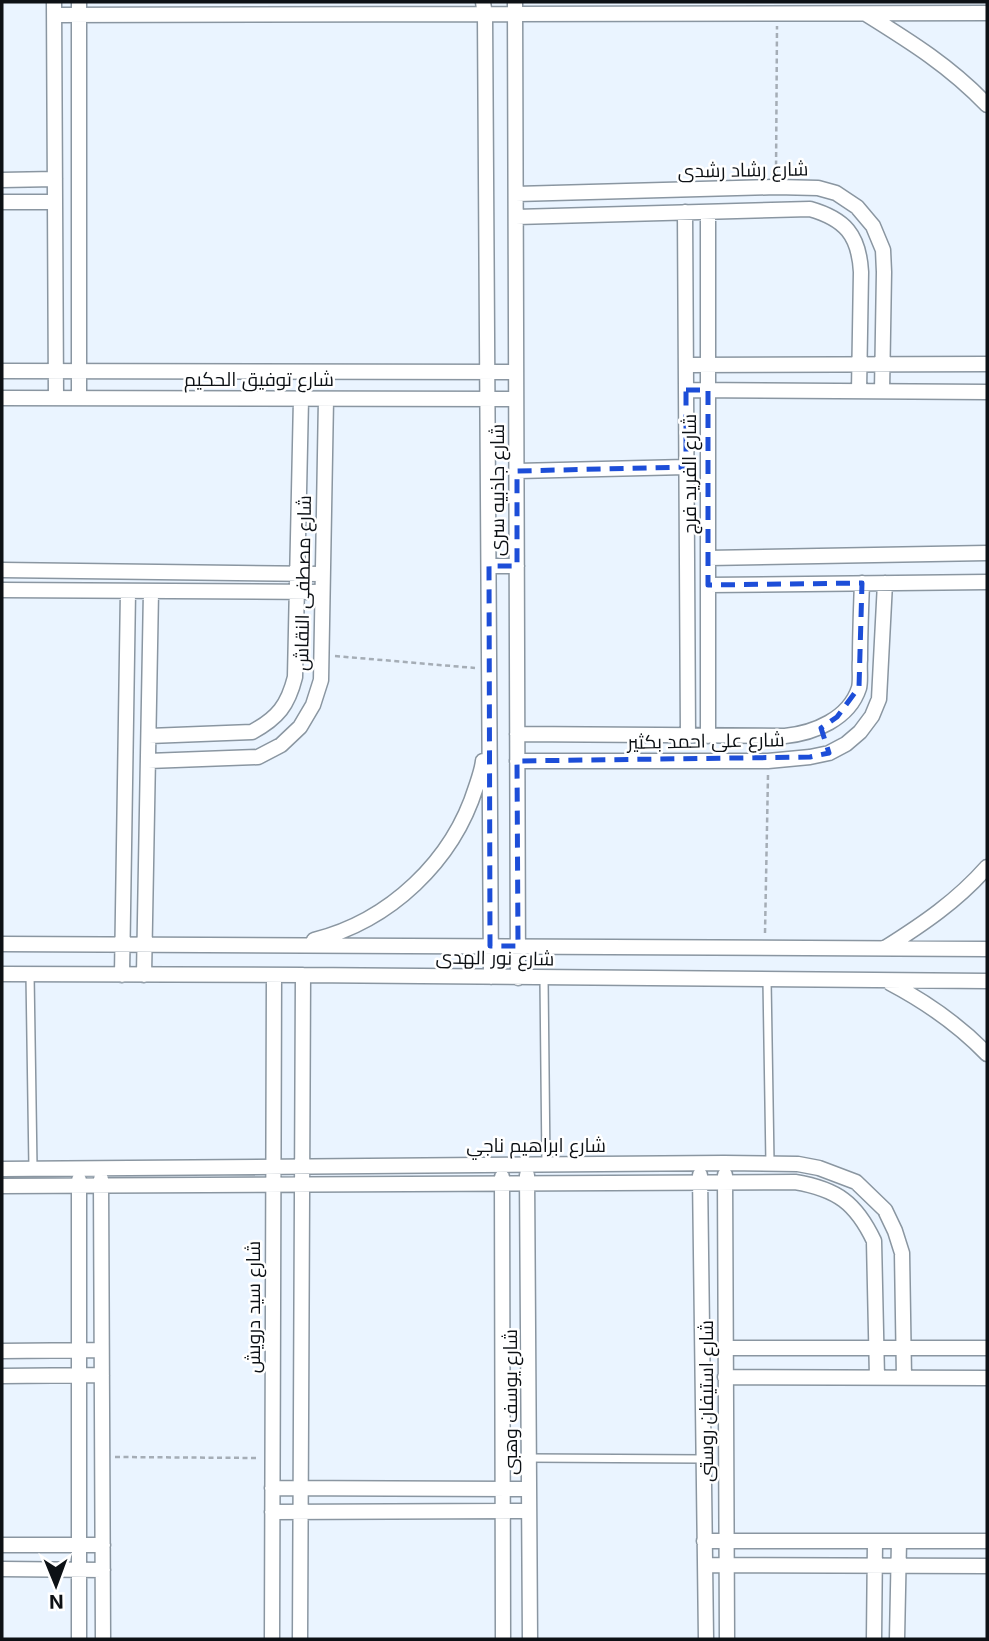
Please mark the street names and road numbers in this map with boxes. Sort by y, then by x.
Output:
street label: شارع رشاد رشدى [677,157,809,185]
street label: شارع توفيق الحكيم [184,368,334,393]
street label: شارع الفريد فرج [678,414,703,534]
street label: شارع جاذبيه سرى [486,424,511,556]
street label: شارع مصطفى النقاش [290,495,318,671]
street label: شارع على احمد بكثير [626,728,785,756]
street label: شارع نور الهدى [435,945,554,973]
street label: شارع ابراهيم ناجي [466,1134,606,1160]
street label: شارع سيد درويش [242,1241,267,1373]
street label: شارع استيفان روستى [695,1320,720,1482]
street label: شارع يوسف وهبى [499,1329,524,1475]

